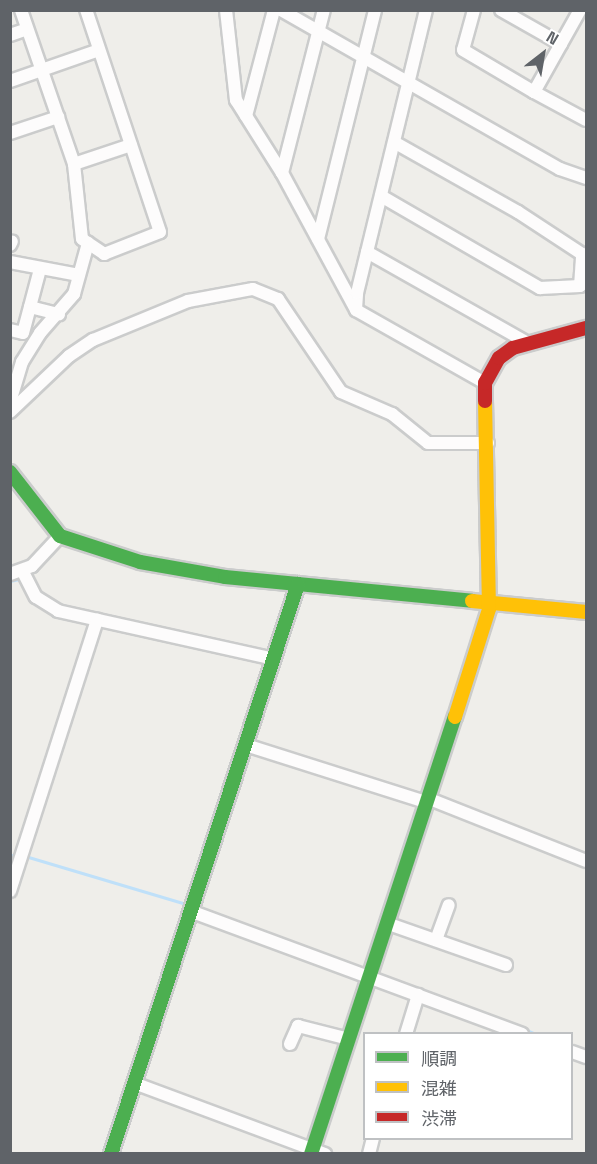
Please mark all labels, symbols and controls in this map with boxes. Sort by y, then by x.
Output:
north arrow [513,24,573,84]
text: N [543,26,563,50]
legend [363,1032,573,1140]
text: 順調 [421,1047,457,1070]
text: 混雑 [421,1077,457,1100]
text: 渋滞 [421,1107,457,1130]

